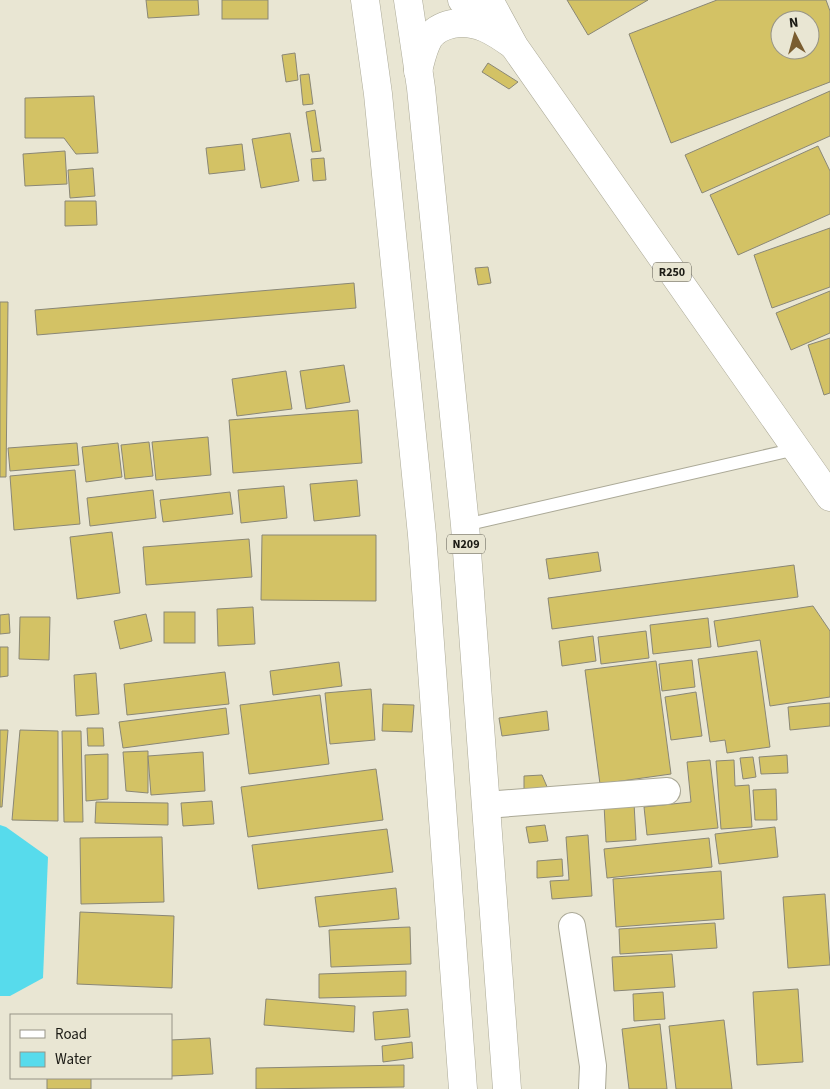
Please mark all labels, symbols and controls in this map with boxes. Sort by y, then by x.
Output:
north arrow [770,10,820,60]
text: N [788,13,799,33]
road number: R250 [653,262,691,282]
road number: N209 [447,534,485,554]
legend [10,1014,172,1079]
text: Road [55,1024,87,1045]
text: Water [55,1049,92,1070]

